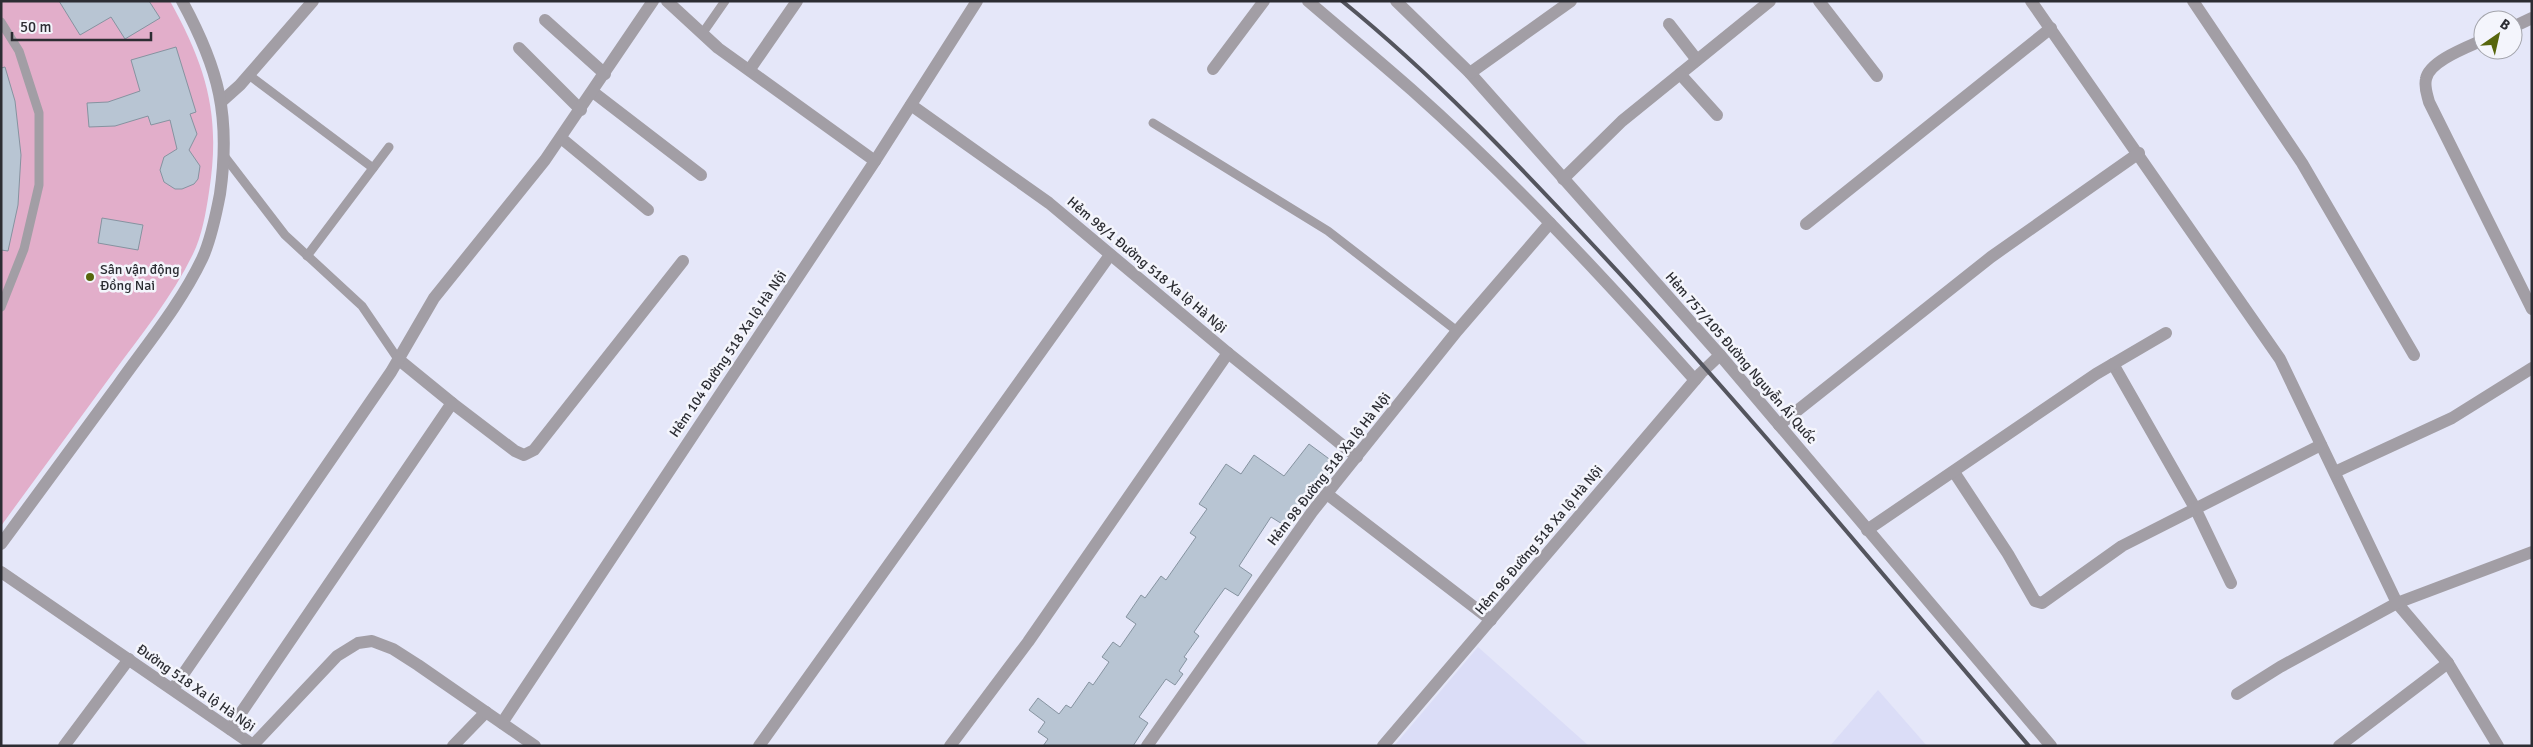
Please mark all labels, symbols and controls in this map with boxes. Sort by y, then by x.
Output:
scale bar [12,10,151,42]
north arrow [2473,10,2523,60]
text: B [2497,15,2514,34]
text: 50 m [20,18,51,36]
street label: Hẻm 98/1 Đường 518 Xa lộ Hà Nội [1064,193,1230,337]
place label: Sân vận động Đồng Nai [100,261,180,294]
street label: Hẻm 104 Đường 518 Xa lộ Hà Nội [666,267,790,441]
street label: Hẻm 757/105 Đường Nguyễn Ái Quốc [1662,269,1821,448]
marker: Sân vận động Đồng Nai [84,271,96,283]
street label: Hẻm 98 Đường 518 Xa lộ Hà Nội [1264,389,1394,549]
street label: Hẻm 96 Đường 518 Xa lộ Hà Nội [1471,462,1607,618]
street label: Đường 518 Xa lộ Hà Nội [133,641,259,735]

